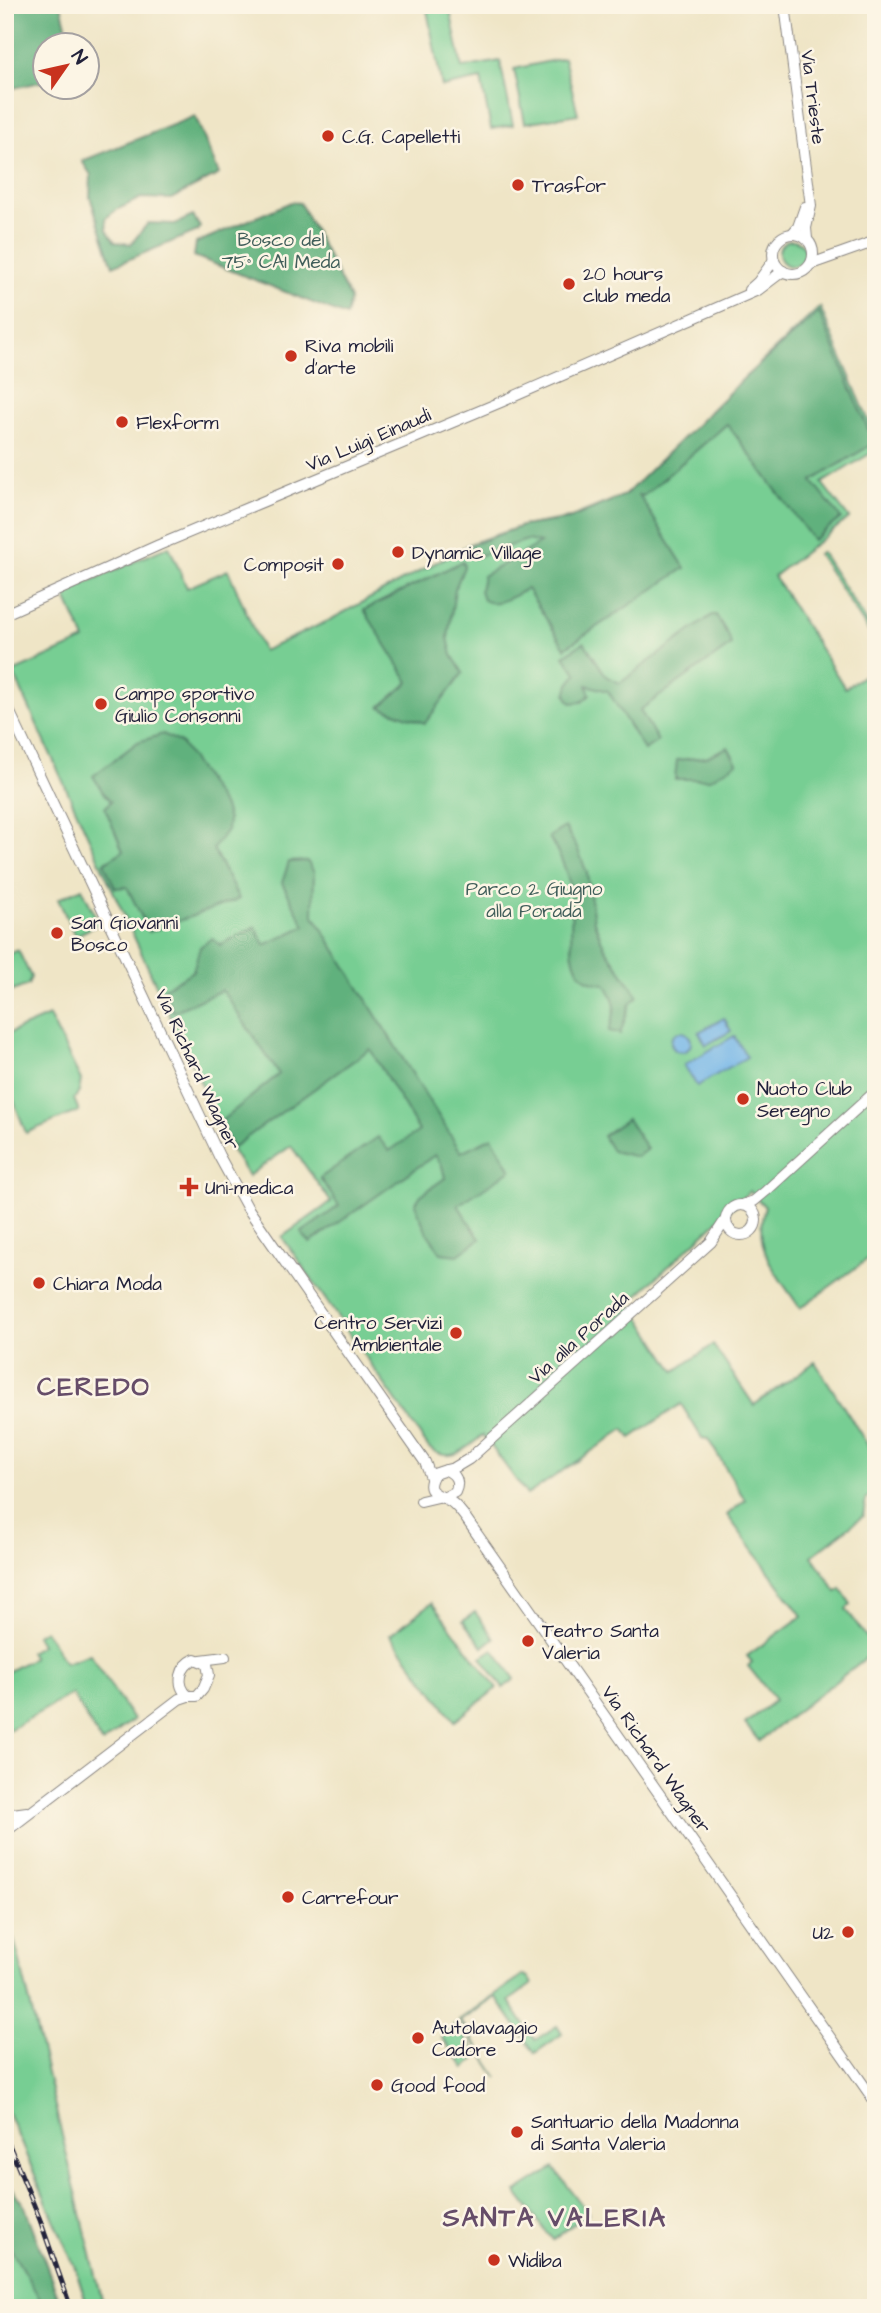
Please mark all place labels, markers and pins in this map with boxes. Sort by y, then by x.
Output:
place label: C.G. Capelletti [342,124,460,151]
marker: C.G. Capelletti [320,128,336,144]
place label: Trasfor [532,173,606,200]
marker: Trasfor [510,177,526,193]
place label: 20 hours club meda [583,261,671,310]
marker: 20 hours club meda [561,276,577,292]
place label: Riva mobili d'arte [305,333,394,382]
marker: Riva mobili d'arte [283,348,299,364]
place label: Flexform [136,410,219,437]
marker: Flexform [114,414,130,430]
place label: Dynamic Village [412,540,542,568]
marker: Dynamic Village [390,544,406,560]
place label: Composit [244,552,324,579]
marker: Composit [330,556,346,572]
place label: Campo sportivo Giulio Consonni [115,681,254,730]
marker: Campo sportivo Giulio Consonni [93,696,109,712]
place label: San Giovanni Bosco [71,910,178,959]
marker: San Giovanni Bosco [49,925,65,941]
place label: Nuoto Club Seregno [757,1076,852,1126]
marker: Nuoto Club Seregno [735,1091,751,1107]
place label: Uni-medica [205,1175,294,1202]
marker: Uni-medica [179,1177,199,1197]
place label: Chiara Moda [53,1271,162,1298]
marker: Chiara Moda [31,1275,47,1291]
place label: Centro Servizi Ambientale [314,1310,442,1359]
marker: Centro Servizi Ambientale [448,1325,464,1341]
place label: Teatro Santa Valeria [542,1618,659,1667]
marker: Teatro Santa Valeria [520,1633,536,1649]
place label: Carrefour [302,1885,399,1912]
marker: Carrefour [280,1889,296,1905]
place label: U2 [812,1920,834,1947]
marker: U2 [840,1924,856,1940]
place label: Autolavaggio Cadore [432,2015,538,2064]
marker: Autolavaggio Cadore [410,2030,426,2046]
place label: Good food [391,2073,486,2100]
marker: Good food [369,2077,385,2093]
place label: Santuario della Madonna di Santa Valeria [531,2109,739,2158]
marker: Santuario della Madonna di Santa Valeria [509,2124,525,2140]
place label: Widiba [508,2248,562,2275]
marker: Widiba [486,2252,502,2268]

